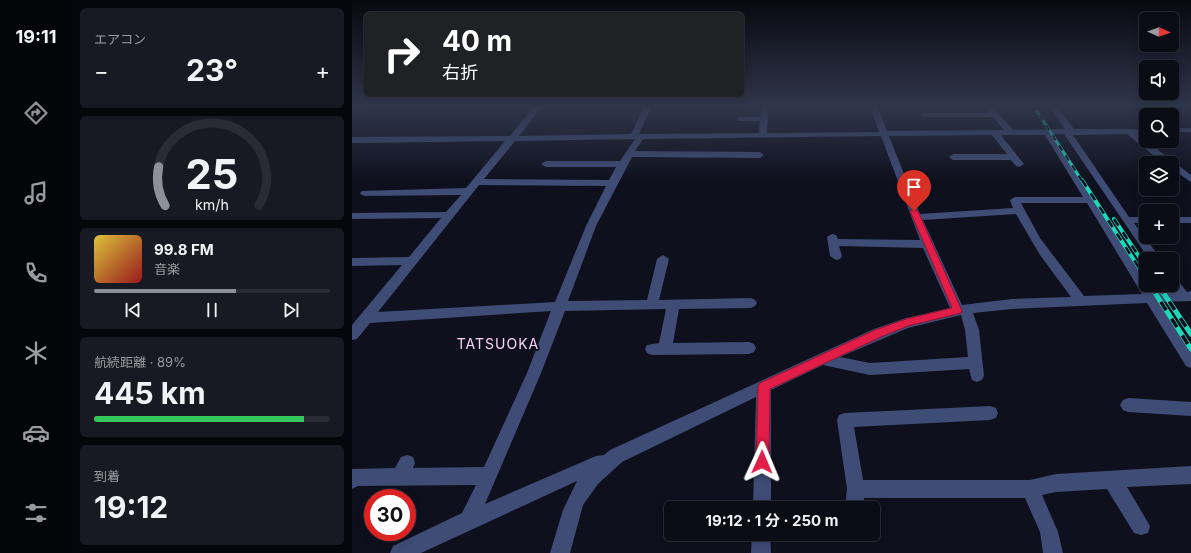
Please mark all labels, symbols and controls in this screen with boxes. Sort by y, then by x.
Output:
north arrow [1139,12,1179,52]
map controls [1139,12,1179,292]
text: 40 m [442,24,512,58]
text: 19:11 [16,26,56,47]
icon: right [376,28,428,80]
text: エアコン [94,31,146,47]
text: 23° [186,52,238,88]
text: − [94,58,109,84]
text: + [315,58,330,84]
button: sound [1139,60,1179,100]
text: 右折 [442,62,478,83]
icon: directions [22,99,50,127]
button: search [1139,108,1179,148]
text: 25 [186,149,238,199]
button: layers [1139,156,1179,196]
pin [897,170,931,211]
icon: arrive [903,176,925,198]
icon: music [22,179,50,207]
text: km/h [195,196,229,213]
button: + [1139,204,1179,244]
text: 99.8 FM [154,240,214,259]
button: − [1139,252,1179,292]
icon: phone [22,259,50,287]
text: 音楽 [154,261,180,277]
icon: previous [122,299,144,321]
icon: pause [201,299,223,321]
icon: next [280,299,302,321]
district label: TATSUOKA [457,335,539,352]
icon: climate [22,339,50,367]
text: 航続距離 · 89% [94,354,186,370]
text: 445 km [94,375,206,411]
icon: car [22,419,50,447]
position arrow [741,441,783,483]
text: 到着 [94,468,120,484]
text: 19:12 [94,489,168,525]
speed limit sign: 30 [364,489,416,541]
icon: filters [22,499,50,527]
text: 19:12 · 1 分 · 250 m [706,511,838,530]

